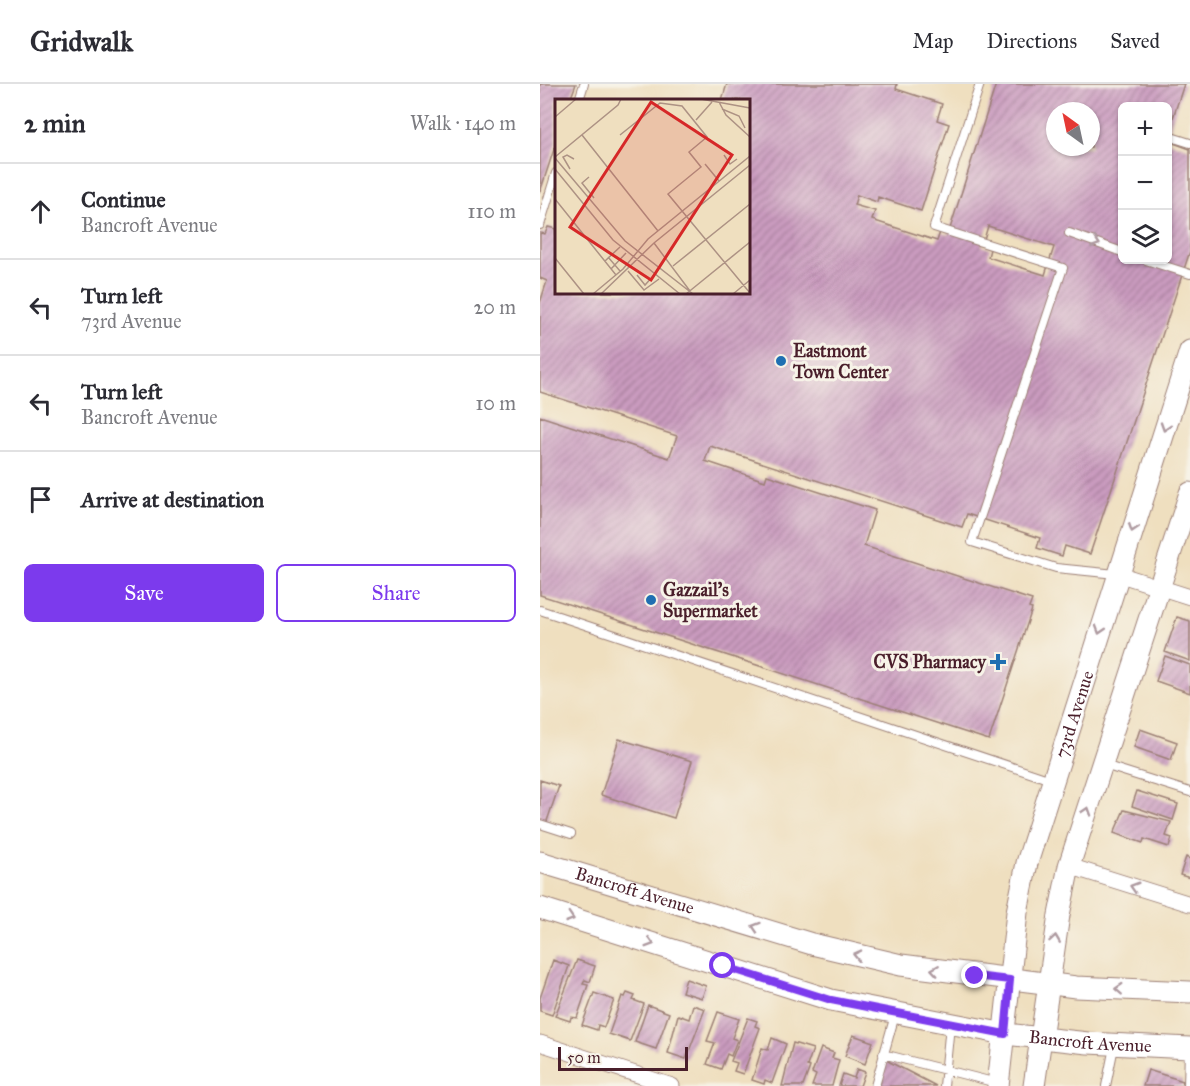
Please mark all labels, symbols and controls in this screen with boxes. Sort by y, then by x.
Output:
text: Gridwalk [30,24,133,59]
text: Map [913,28,954,54]
text: Directions [987,28,1077,54]
text: Saved [1110,28,1160,54]
inset map [555,99,750,294]
north arrow [1046,102,1100,156]
map controls [1118,102,1172,264]
button: + [1118,102,1172,156]
text: 2 min [24,107,85,139]
text: Walk · 140 m [410,111,516,135]
button: − [1118,156,1172,210]
text: Continue [81,186,166,213]
icon: ahead [24,195,57,228]
text: 110 m [468,199,516,223]
button: layers [1118,210,1172,264]
text: Bancroft Avenue [81,213,218,237]
one-way arrow [1090,235,1101,248]
text: Turn left [81,282,163,309]
icon: left [24,291,57,324]
text: 20 m [473,295,516,319]
text: 73rd Avenue [81,309,181,333]
place label: Eastmont Town Center [792,340,890,383]
marker: Eastmont Town Center [774,354,788,368]
text: Turn left [81,378,163,405]
icon: left [24,387,57,420]
text: 10 m [475,391,516,415]
text: Bancroft Avenue [81,405,218,429]
one-way arrow [1160,421,1173,432]
icon: arrive [24,483,57,516]
text: Arrive at destination [81,486,264,513]
one-way arrow [1127,522,1140,533]
button: Save [24,564,264,622]
button: Share [276,564,516,622]
place label: Gazzail's Supermarket [663,579,758,623]
marker: Gazzail's Supermarket [644,593,658,607]
one-way arrow [1095,624,1107,635]
place label: CVS Pharmacy [874,651,988,674]
marker: CVS Pharmacy [991,655,1005,669]
street label: 73rd Avenue [1050,668,1099,761]
one-way arrow [1080,806,1092,817]
street label: Bancroft Avenue [573,862,697,919]
one-way arrow [1129,882,1140,894]
one-way arrow [564,910,575,923]
one-way arrow [751,922,762,934]
one-way arrow [1049,934,1061,943]
one-way arrow [644,936,655,948]
one-way arrow [852,949,862,962]
route start [709,952,735,978]
route end [961,962,987,988]
one-way arrow [930,964,939,976]
one-way arrow [1114,982,1123,995]
street label: Bancroft Avenue [1028,1026,1152,1057]
scale bar [558,1044,688,1072]
text: 50 m [567,1048,601,1067]

